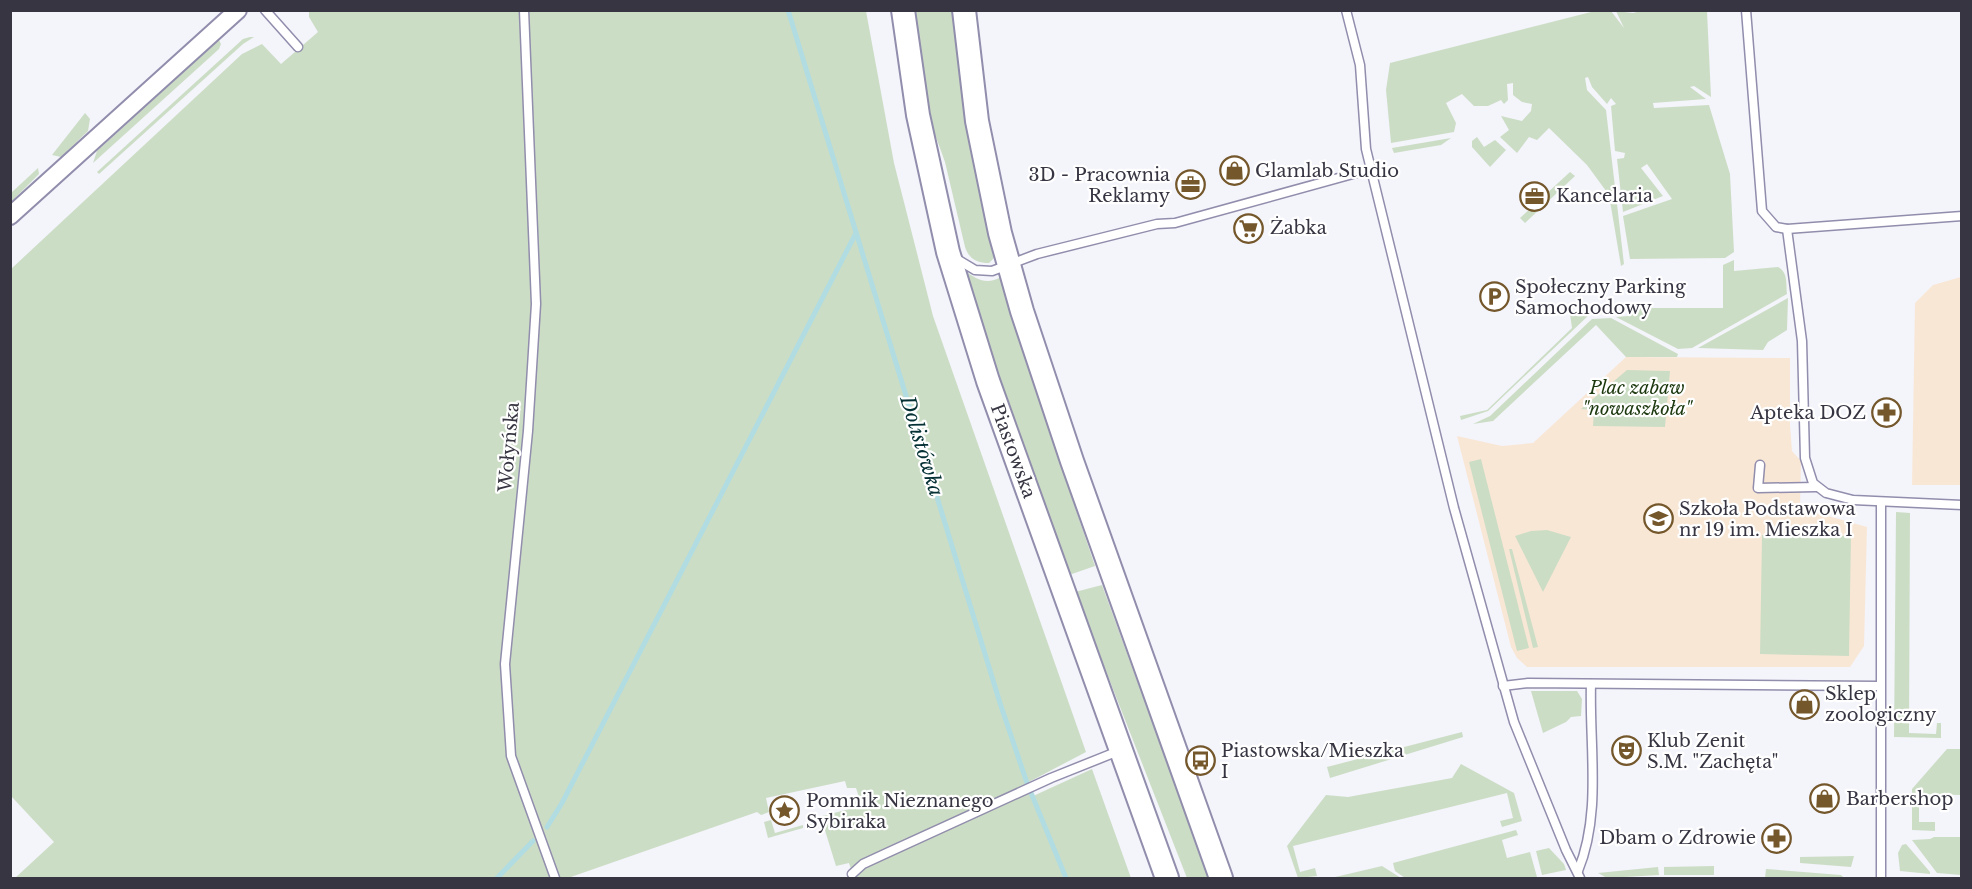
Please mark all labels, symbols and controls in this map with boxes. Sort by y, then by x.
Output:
shop icon: Glamlab Studio [1218,155,1250,187]
place label: Glamlab Studio [1255,160,1399,182]
place label: 3D - Pracownia Reklamy [1029,164,1170,207]
office icon: 3D - Pracownia Reklamy [1175,169,1207,201]
office icon: Kancelaria [1519,180,1551,212]
place label: Kancelaria [1556,185,1653,207]
supermarket icon: Żabka [1233,212,1265,244]
place label: Żabka [1270,216,1327,239]
place label: Społeczny Parking Samochodowy [1515,276,1686,319]
parking icon: Społeczny Parking Samochodowy [1478,281,1510,313]
park label: Plac zabaw "nowaszkoła" [1582,377,1693,420]
water label: Dolistówka [895,392,949,499]
pharmacy icon: Apteka DOZ [1871,397,1903,429]
street label: Wołyńska [494,401,524,494]
street label: Piastowska [986,401,1040,501]
place label: Apteka DOZ [1749,402,1866,424]
place label: Szkoła Podstawowa nr 19 im. Mieszka I [1679,498,1855,541]
school or university icon: Szkoła Podstawowa nr 19 im. Mieszka I [1642,503,1674,535]
place label: Sklep zoologiczny [1825,683,1937,726]
shop icon: Sklep zoologiczny [1788,688,1820,720]
place label: Klub Zenit S.M. "Zachęta" [1647,730,1778,773]
theatre icon: Klub Zenit S.M. "Zachęta" [1610,735,1642,767]
place label: Piastowska/Mieszka I [1221,740,1404,783]
bus stop icon: Piastowska/Mieszka I [1184,745,1216,777]
shop icon: Barbershop [1809,783,1841,815]
place label: Barbershop [1846,788,1954,810]
place label: Pomnik Nieznanego Sybiraka [806,790,994,833]
place icon: Pomnik Nieznanego Sybiraka [769,795,801,827]
pharmacy icon: Dbam o Zdrowie [1761,822,1793,854]
place label: Dbam o Zdrowie [1599,827,1756,849]

